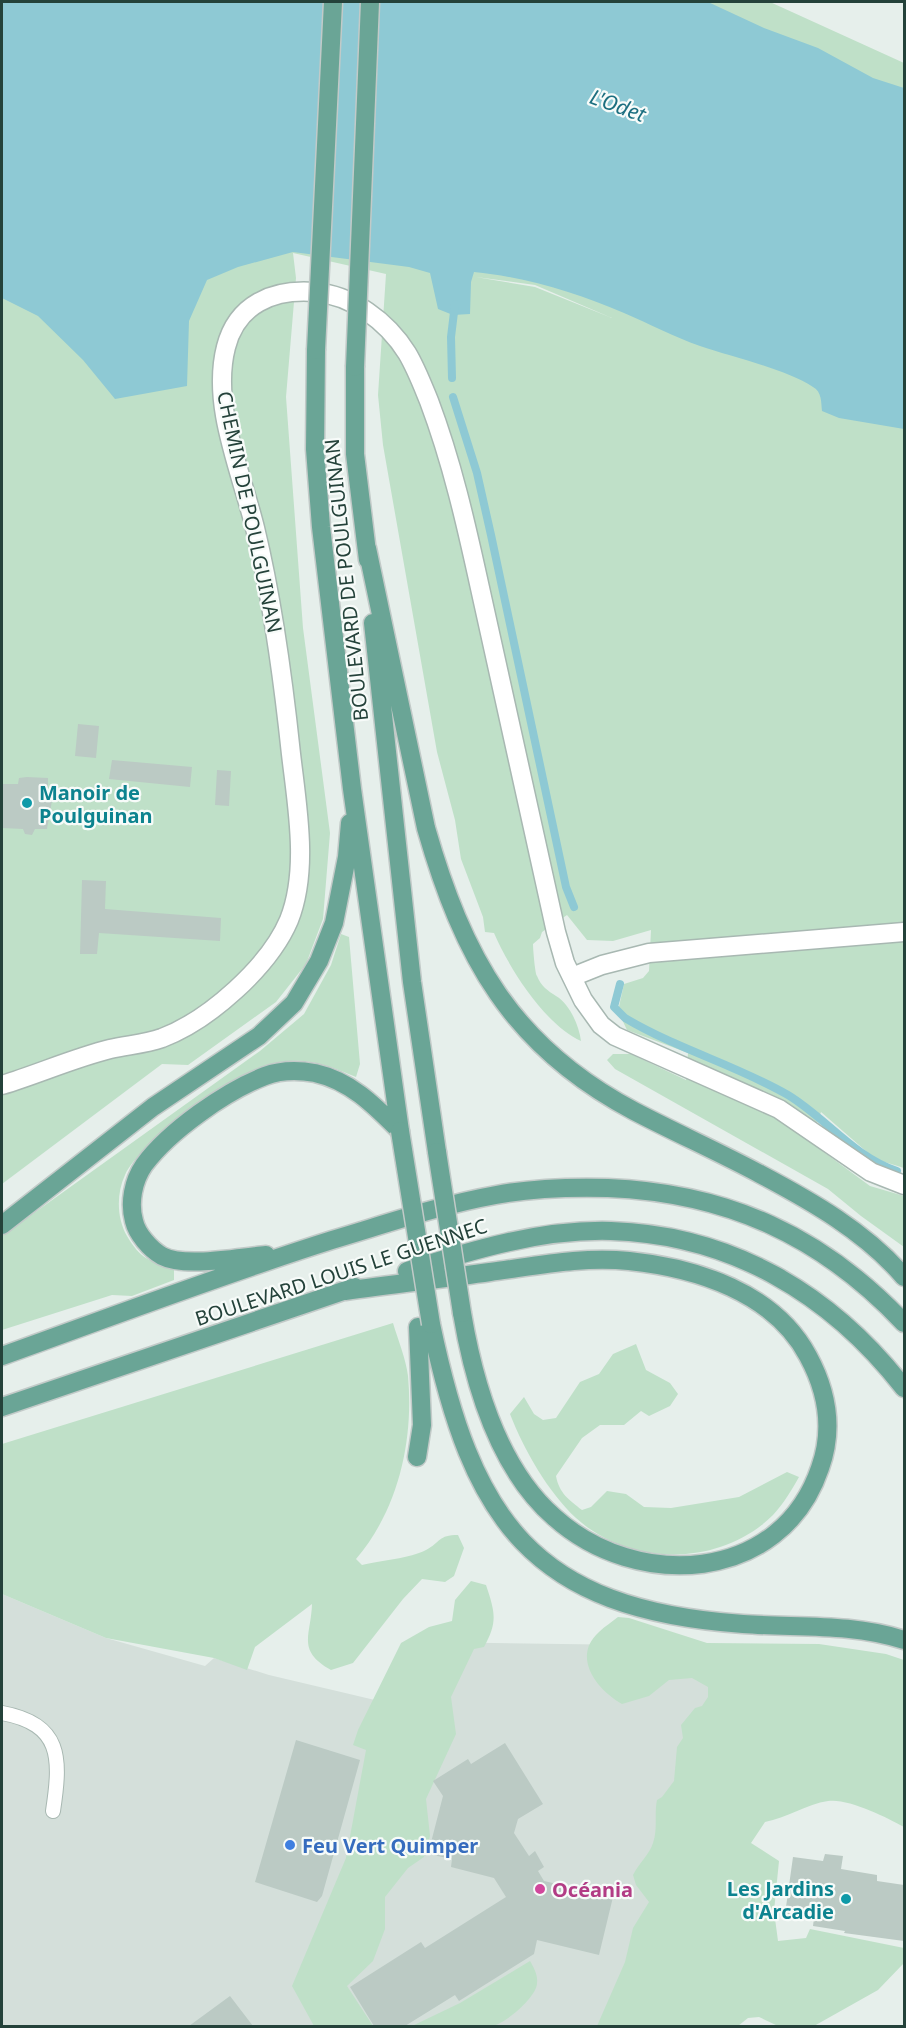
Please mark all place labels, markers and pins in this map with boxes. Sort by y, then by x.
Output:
place label: Manoir de Poulguinan [39,779,152,829]
marker: Manoir de Poulguinan [20,796,34,810]
place label: Feu Vert Quimper [302,1832,478,1859]
marker: Feu Vert Quimper [283,1838,297,1852]
place label: Les Jardins d'Arcadie [727,1875,834,1925]
place label: Océania [552,1876,633,1903]
marker: Océania [533,1882,547,1896]
marker: Les Jardins d'Arcadie [839,1892,853,1906]

